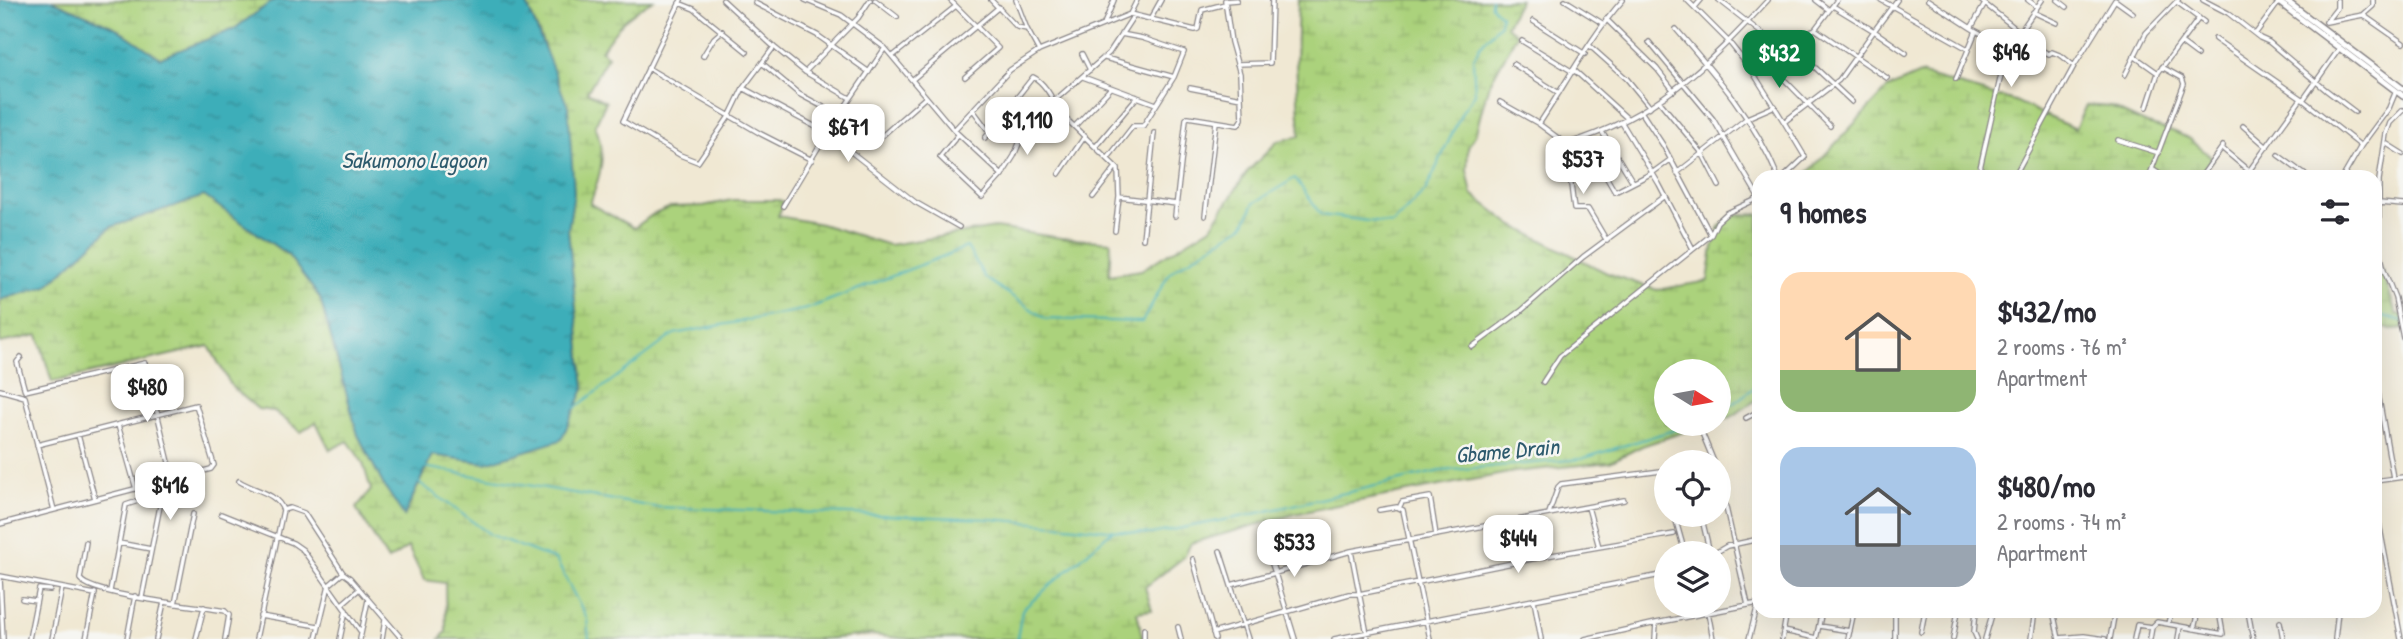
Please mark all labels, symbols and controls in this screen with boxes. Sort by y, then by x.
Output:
pin: $496 [1970,29,2052,89]
pin: $432 [1738,31,1820,90]
text: $496 [1992,36,2030,67]
text: $432 [1758,37,1800,68]
pin: $1,110 [970,97,1084,157]
pin: $671 [807,104,889,164]
text: $1,110 [1001,104,1053,135]
text: $671 [828,111,868,142]
pin: $537 [1542,136,1624,196]
text: $537 [1561,143,1605,174]
water label: Sakumono Lagoon [342,144,488,176]
text: 9 homes [1780,192,1867,232]
icon: filters [2316,193,2354,231]
text: $432/mo [1997,291,2096,331]
icon: home [1836,300,1920,384]
text: 2 rooms · 76 m² [1997,331,2127,362]
north arrow [1654,359,1731,436]
map controls [1654,359,1731,618]
text: Apartment [1997,362,2087,393]
pin: $480 [106,364,188,424]
text: $480 [127,371,167,402]
water label: Gbame Drain [1454,430,1562,470]
button: locate [1654,450,1731,527]
pin: $416 [129,462,211,522]
text: $480/mo [1997,466,2095,506]
text: $416 [151,469,189,500]
icon: home [1836,475,1920,559]
text: 2 rooms · 74 m² [1997,506,2126,537]
pin: $444 [1477,516,1559,575]
pin: $533 [1253,520,1335,579]
text: $444 [1499,522,1537,553]
text: $533 [1273,526,1315,557]
text: Apartment [1997,537,2087,568]
button: layers [1654,541,1731,618]

